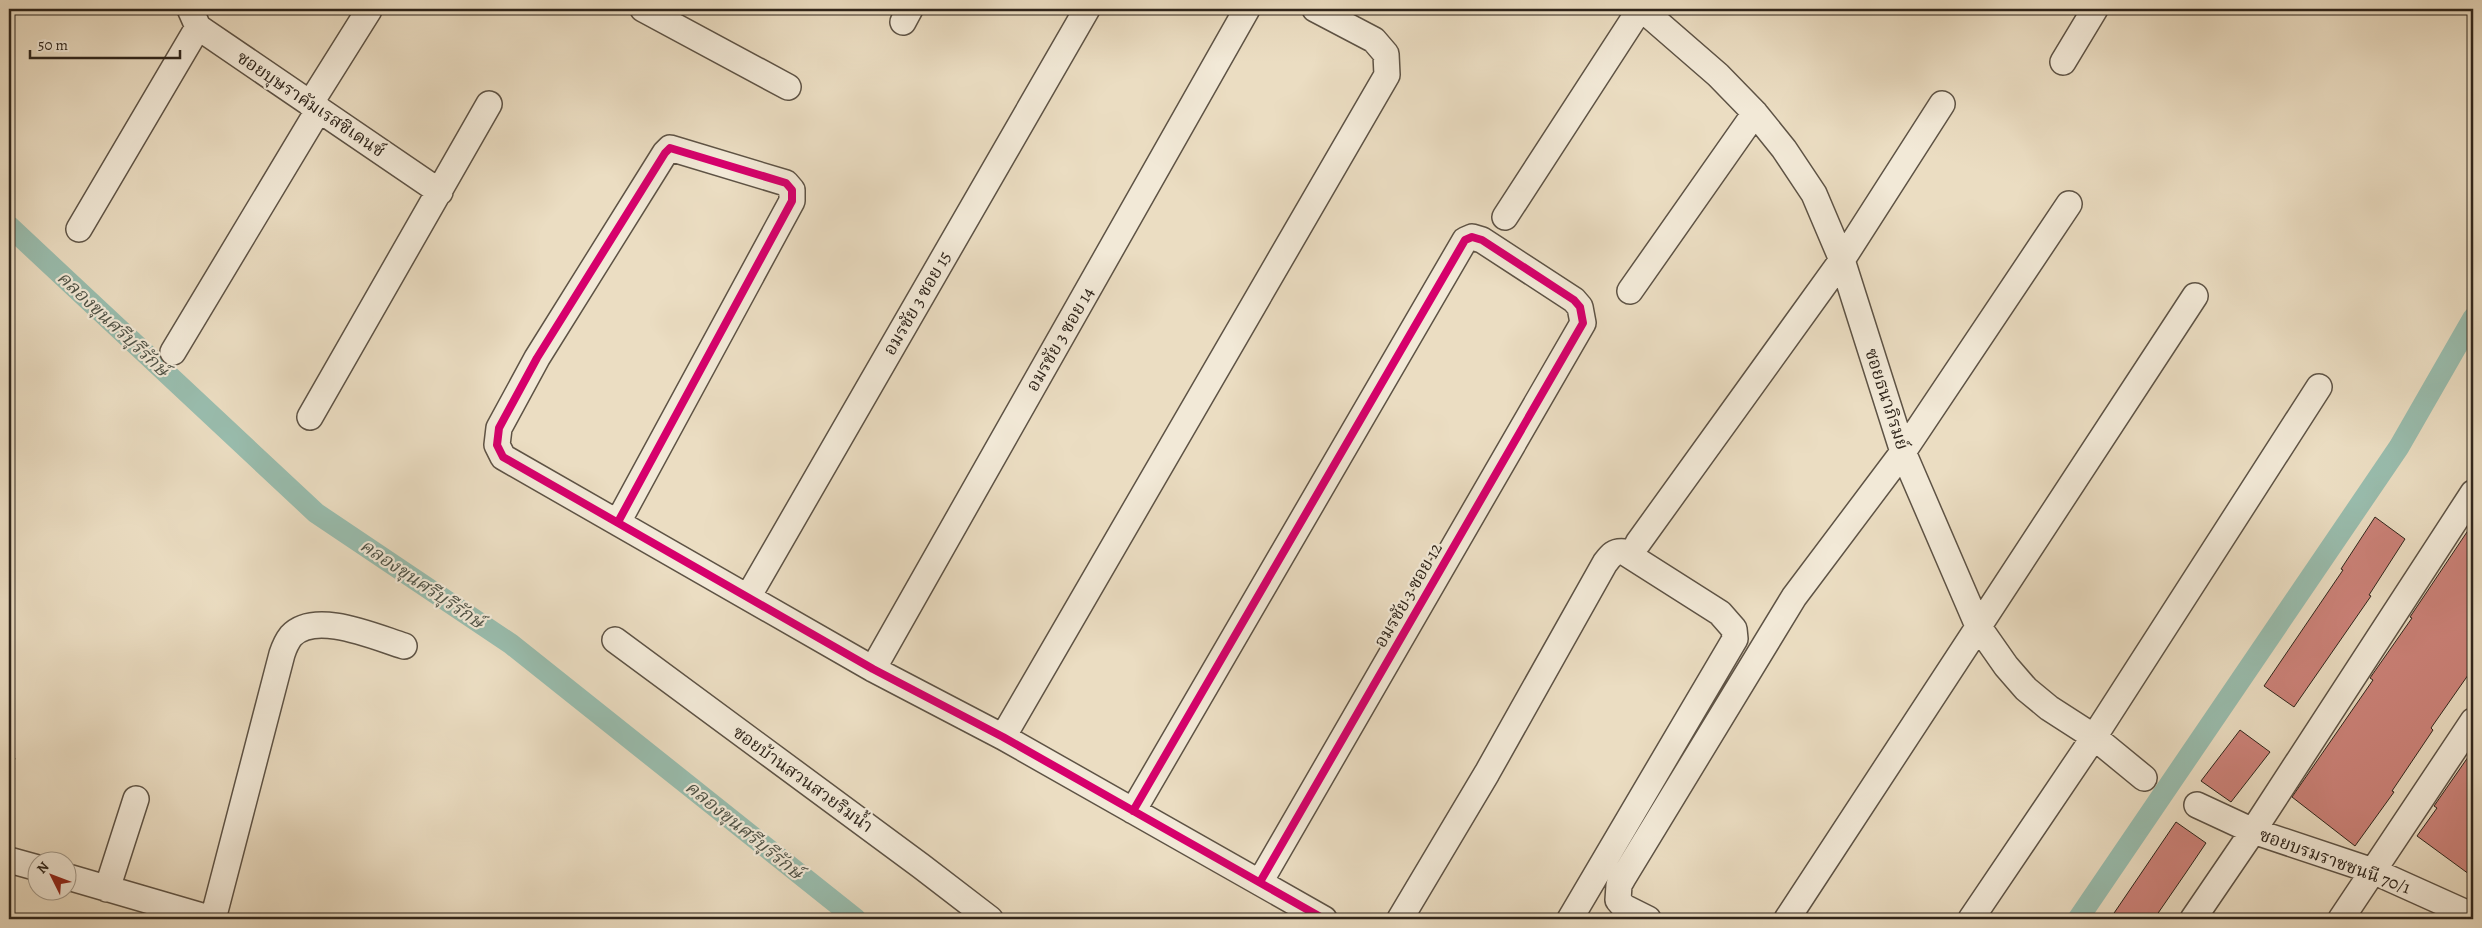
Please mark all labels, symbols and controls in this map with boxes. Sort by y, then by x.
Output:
scale bar [30,28,180,60]
text: 50 m [38,35,68,55]
street label: ซอยบุษราคัมเรสซิเดนซ์ [232,45,390,163]
street label: อมรชัย 3 ซอย 15 [877,247,957,359]
water label: คลองขุนศรีบุรีรักษ์ [51,265,177,385]
street label: อมรชัย 3 ซอย 14 [1020,282,1100,396]
street label: ซอยธนาภิรมย์ [1859,345,1915,453]
water label: คลองขุนศรีบุรีรักษ์ [355,533,492,637]
street label: อมรชัย 3 ซอย 12 [1368,538,1448,652]
street label: ซอยบ้านสวนสวยริมน้ำ [728,718,879,838]
water label: คลองขุนศรีบุรีรักษ์ [680,774,811,888]
street label: ซอยบรมราชชนนี 70/1 [2256,822,2414,900]
north arrow [28,850,78,900]
text: N [32,857,53,878]

